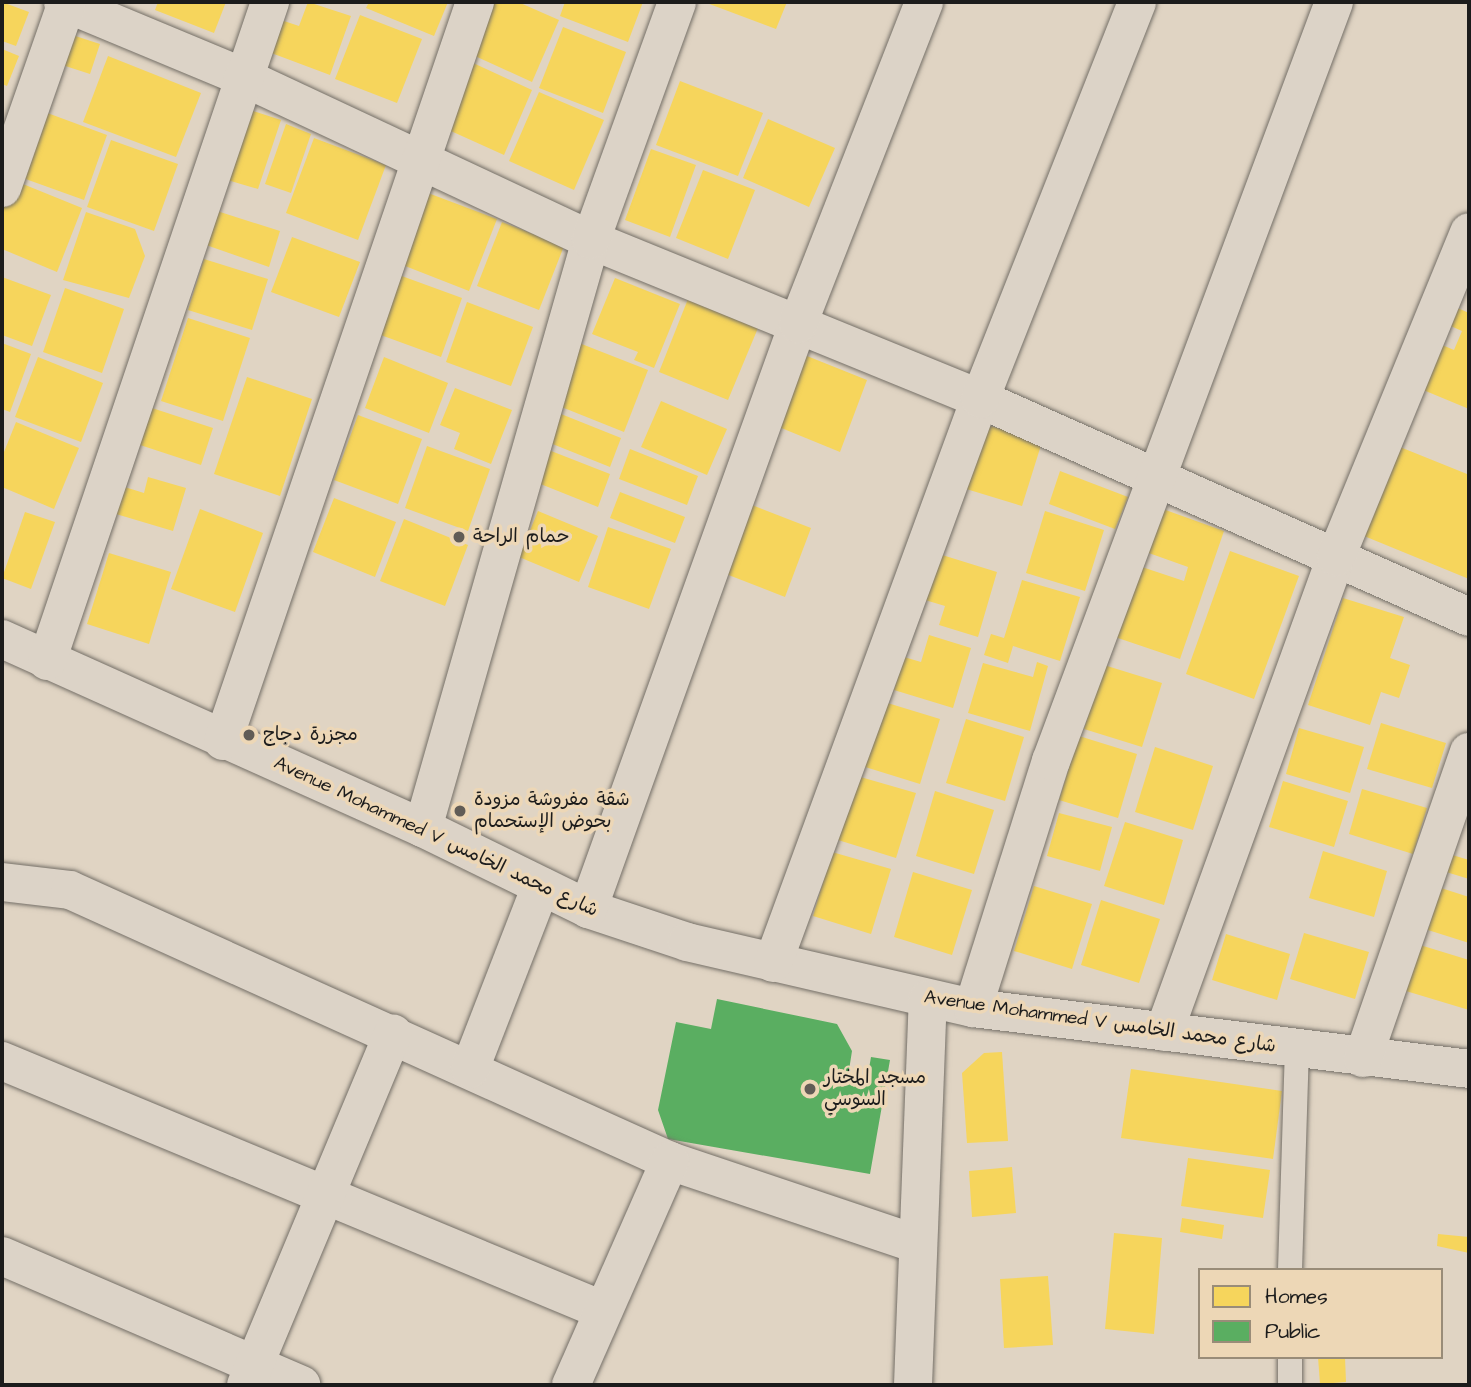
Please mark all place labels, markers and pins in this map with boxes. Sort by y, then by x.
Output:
place label: حمام الراحة [473,526,569,548]
marker: حمام الراحة [451,529,467,545]
place label: مجزرة دجاج [263,724,358,746]
marker: مجزرة دجاج [241,727,257,743]
place label: شقة مفروشة مزودة بحوض الإستحمام [474,789,630,833]
marker: شقة مفروشة مزودة بحوض الإستحمام [452,803,468,819]
place label: مسجد المختار السوسي [824,1067,926,1111]
marker: مسجد المختار السوسي [802,1081,818,1097]

